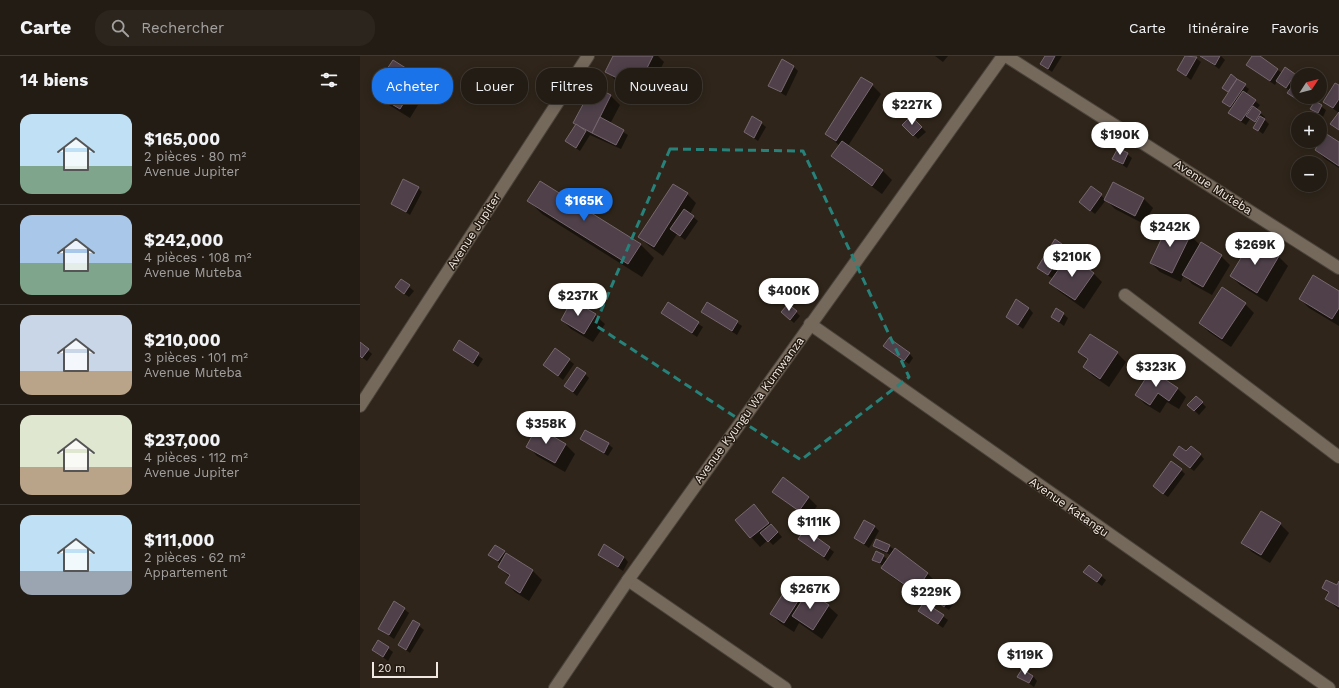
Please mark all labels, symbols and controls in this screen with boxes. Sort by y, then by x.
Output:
search box [95,10,375,46]
text: Carte [20,16,71,39]
icon: search [109,17,131,39]
text: Rechercher [141,19,224,37]
text: Carte [1129,20,1166,36]
text: Itinéraire [1188,20,1249,36]
text: Favoris [1271,20,1319,36]
chip: Acheter [372,68,453,104]
chip: Louer [461,68,528,104]
chip: Filtres [536,68,607,104]
chip: Nouveau [615,68,702,104]
north arrow [1291,68,1327,104]
map controls [1291,68,1327,192]
icon: filters [318,69,340,91]
text: 14 biens [20,70,88,90]
pin: $227K [884,92,940,126]
text: $227K [892,97,932,112]
button: + [1291,112,1327,148]
pin: $190K [1092,122,1148,156]
text: $190K [1100,127,1140,142]
text: $165,000 [144,129,220,149]
icon: home [52,130,100,178]
text: 2 pièces · 80 m² [144,149,246,164]
button: − [1291,156,1327,192]
street label: Avenue Muteba [1171,157,1255,218]
text: Avenue Jupiter [144,164,239,179]
pin: $165K [556,188,612,222]
street label: Avenue Jupiter [444,190,504,272]
text: $165K [565,193,603,208]
pin: $242K [1142,214,1198,248]
text: $242K [1150,219,1190,234]
text: $242,000 [144,230,223,250]
icon: home [52,231,100,279]
pin: $269K [1227,232,1283,266]
text: $269K [1234,237,1276,252]
pin: $210K [1044,244,1100,278]
text: $210K [1052,249,1092,264]
text: 4 pièces · 108 m² [144,250,251,265]
text: Avenue Muteba [144,265,242,280]
pin: $400K [761,278,817,312]
pin: $237K [550,283,606,317]
text: $400K [768,283,810,298]
text: $237K [558,288,598,303]
text: $210,000 [144,330,221,350]
icon: home [52,331,100,379]
street label: Avenue Kyungu Wa Kumwanza [691,334,807,486]
text: 3 pièces · 101 m² [144,350,248,365]
pin: $323K [1128,354,1184,388]
text: $323K [1136,359,1176,374]
text: Avenue Muteba [144,365,242,380]
pin: $358K [518,411,574,445]
text: $358K [526,416,566,431]
text: $237,000 [144,430,221,450]
icon: home [52,431,100,479]
text: 4 pièces · 112 m² [144,450,248,465]
text: Avenue Jupiter [144,465,239,480]
street label: Avenue Katangu [1027,474,1111,540]
pin: $111K [786,509,842,543]
text: $111K [797,514,831,529]
text: $111,000 [144,530,215,550]
icon: home [52,531,100,579]
text: 2 pièces · 62 m² [144,550,246,565]
text: Appartement [144,565,227,580]
pin: $267K [782,576,838,610]
pin: $229K [903,579,959,613]
text: $267K [790,581,830,596]
text: $229K [911,584,951,599]
pin: $119K [997,642,1053,676]
text: $119K [1007,647,1043,662]
scale bar [372,660,438,679]
text: 20 m [378,662,406,675]

